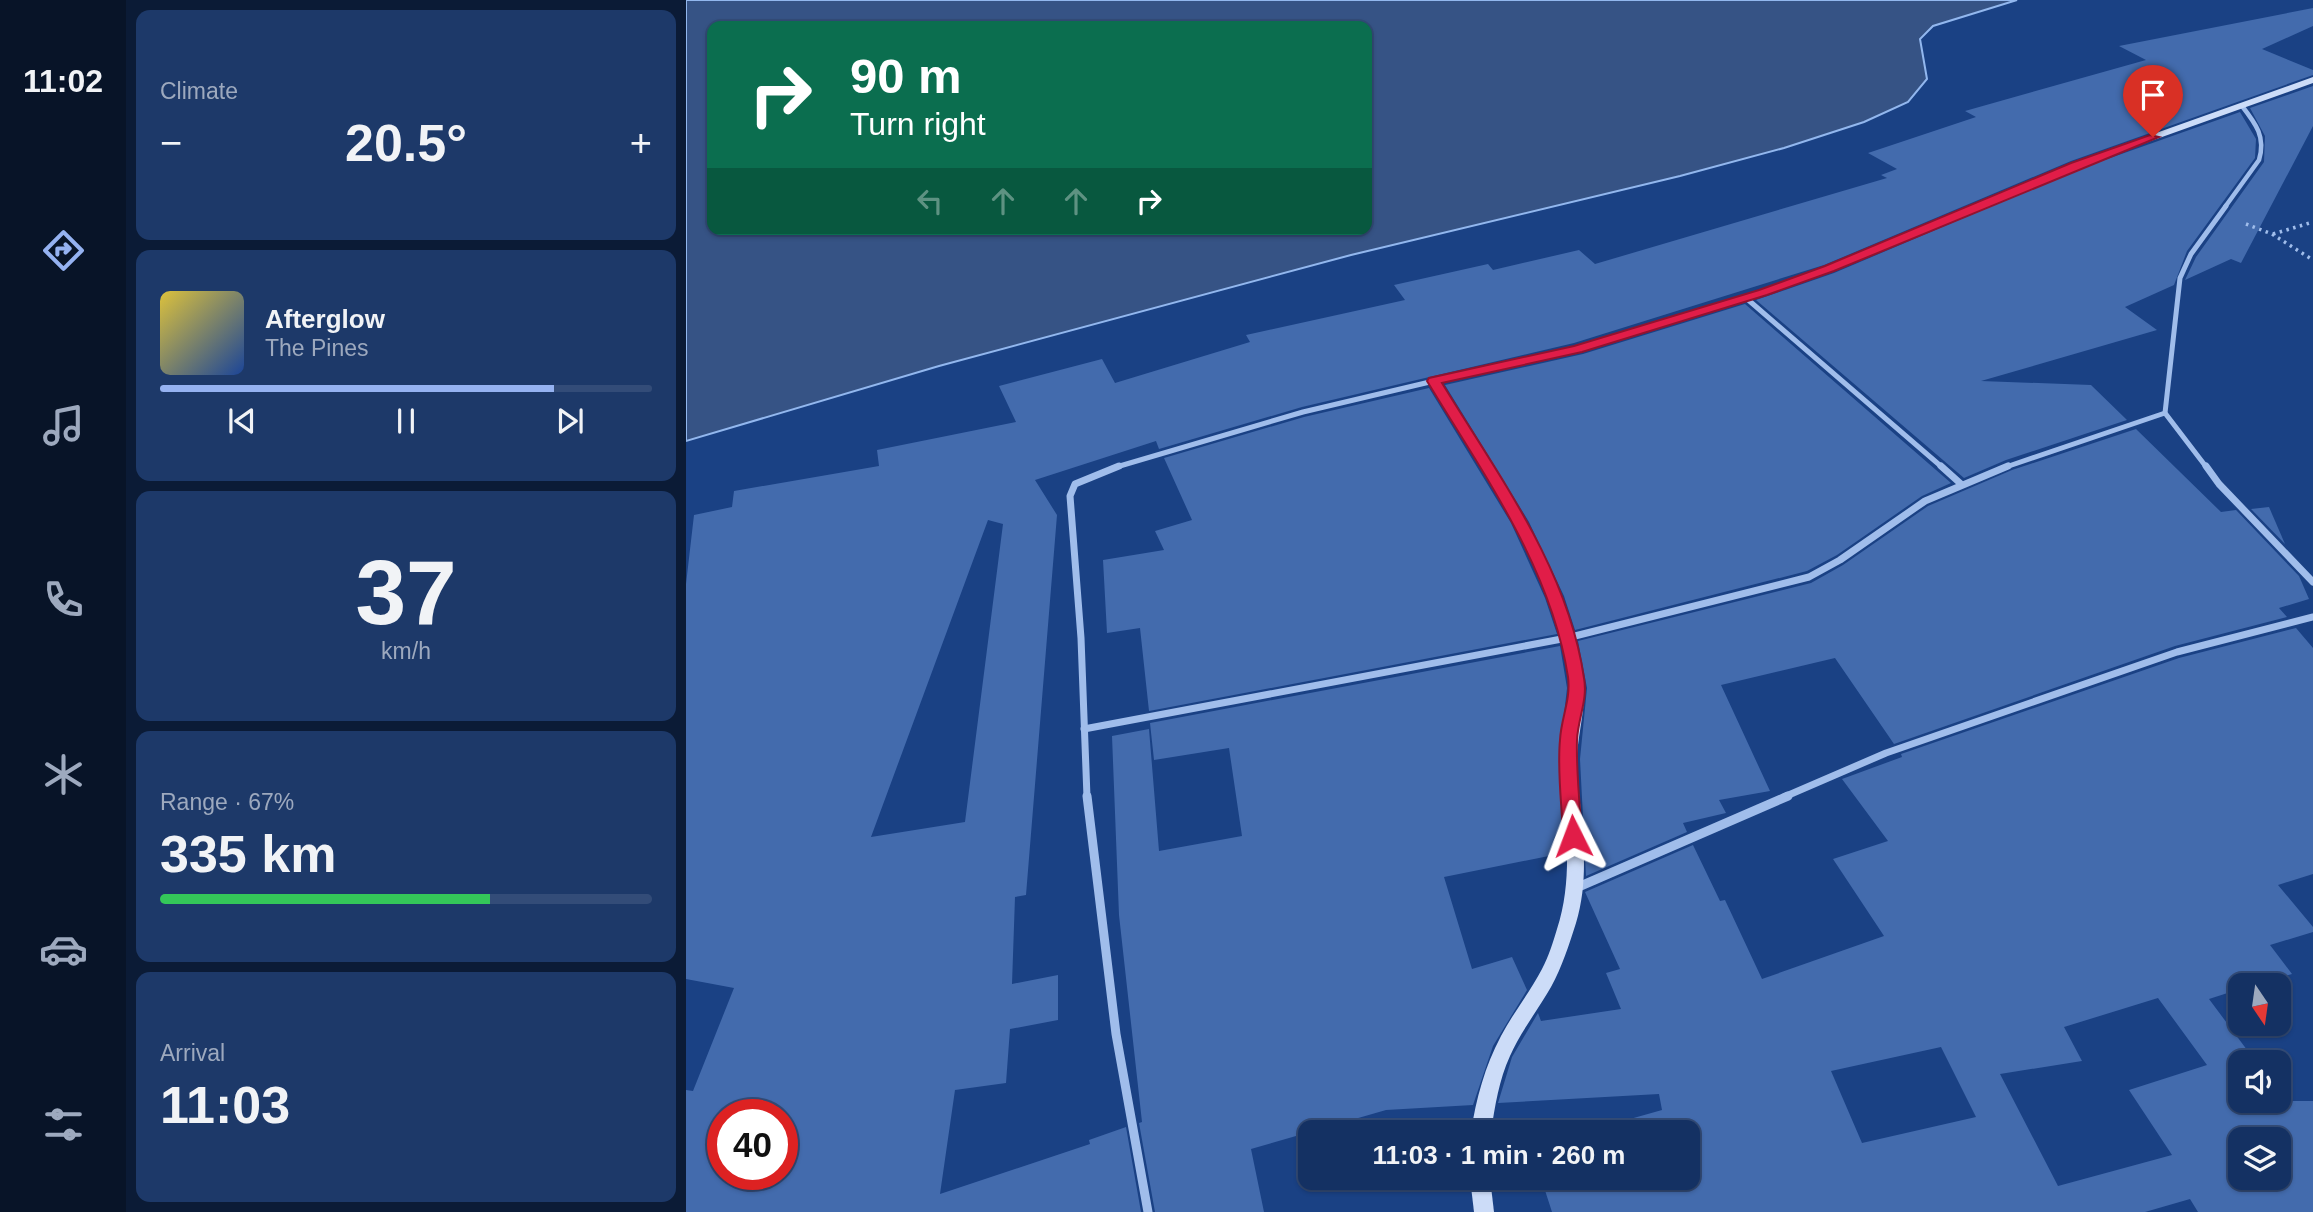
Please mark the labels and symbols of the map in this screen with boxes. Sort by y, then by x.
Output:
pin [2123,65,2183,137]
position arrow [1536,799,1610,873]
north arrow [2228,973,2291,1036]
speed limit sign: 40 [707,1099,798,1190]

